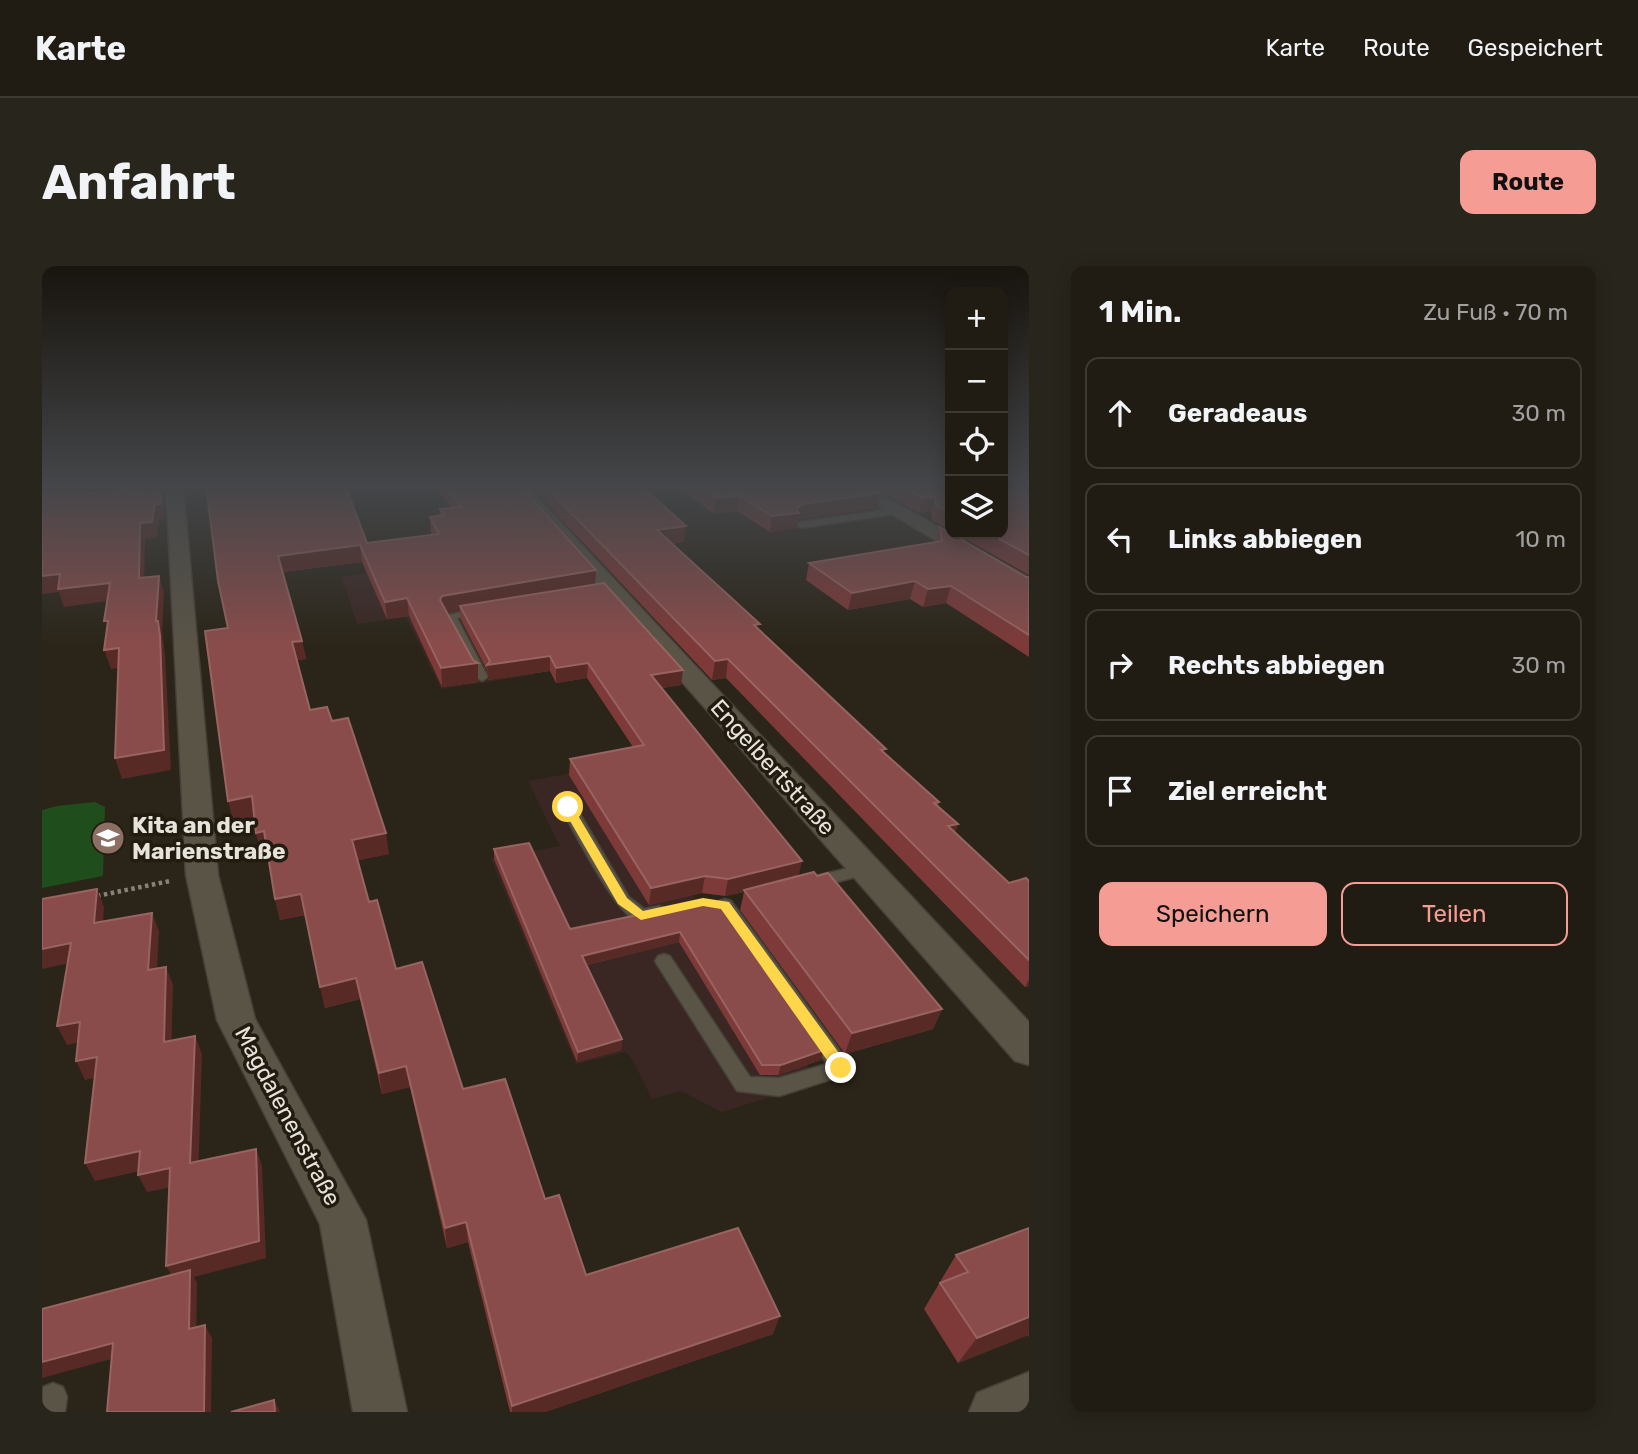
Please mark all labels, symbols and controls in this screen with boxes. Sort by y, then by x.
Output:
text: Karte [35,29,126,68]
text: Karte [1266,34,1325,62]
text: Route [1363,34,1430,62]
text: Gespeichert [1468,34,1603,62]
button: Route [1460,150,1596,214]
text: Anfahrt [42,153,236,211]
map controls [945,287,1008,539]
button: + [945,287,1008,350]
text: 1 Min. [1099,294,1182,330]
text: Zu Fuß · 70 m [1423,298,1568,326]
button: − [945,350,1008,413]
icon: ahead [1101,394,1139,432]
text: Geradeaus [1168,398,1307,429]
text: 30 m [1511,399,1566,427]
button: locate [945,413,1008,476]
button: layers [945,476,1008,539]
icon: left [1101,520,1139,558]
text: Links abbiegen [1168,524,1362,555]
text: 10 m [1515,525,1566,553]
icon: right [1101,646,1139,684]
text: Rechts abbiegen [1168,650,1385,681]
text: 30 m [1511,651,1566,679]
street label: Engelbertstraße [705,693,841,841]
icon: arrive [1101,772,1139,810]
text: Ziel erreicht [1168,776,1327,807]
route start [552,791,583,822]
place label: Kita an der Marienstraße [132,811,286,865]
school or university icon: Kita an der Marienstraße [89,819,127,857]
button: Speichern [1099,882,1327,946]
button: Teilen [1341,882,1568,946]
street label: Magdalenenstraße [229,1022,347,1210]
route end [825,1052,856,1083]

